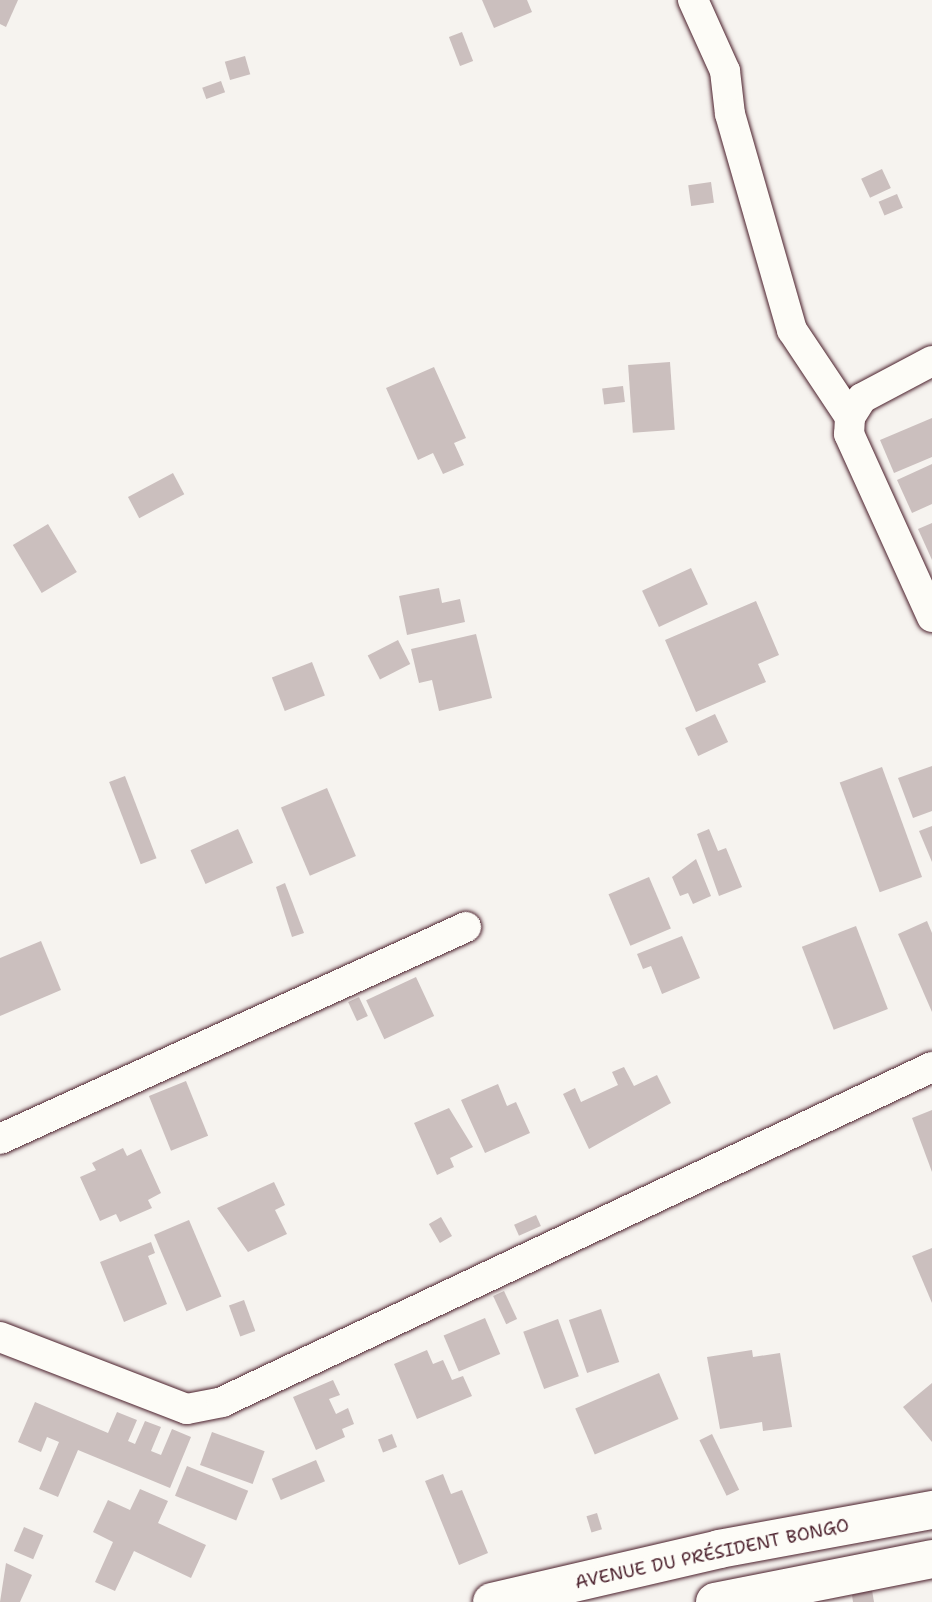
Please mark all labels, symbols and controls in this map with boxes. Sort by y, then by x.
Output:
street label: AVENUE DU PRÉSIDENT BONGO [573,1514,851,1594]

